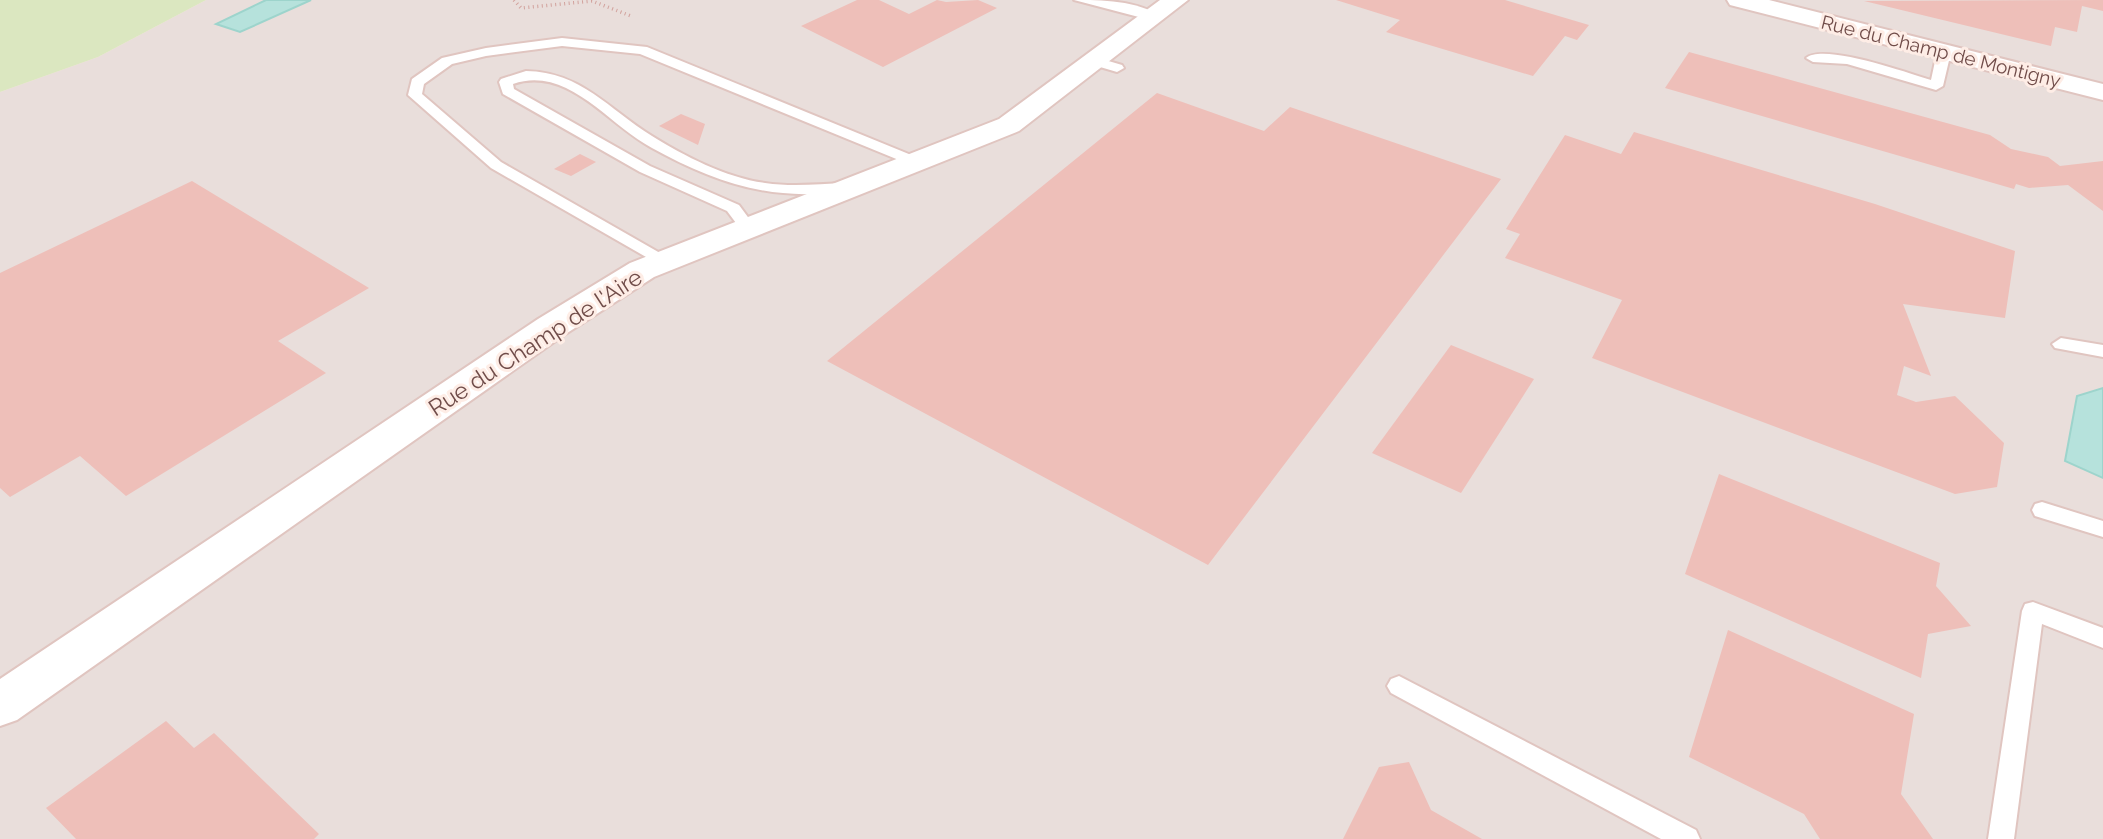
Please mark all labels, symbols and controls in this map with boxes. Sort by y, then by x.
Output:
street label: Rue du Champ de Montigny [1819,11,2063,91]
street label: Rue du Champ de l'Aire [423,263,647,421]

